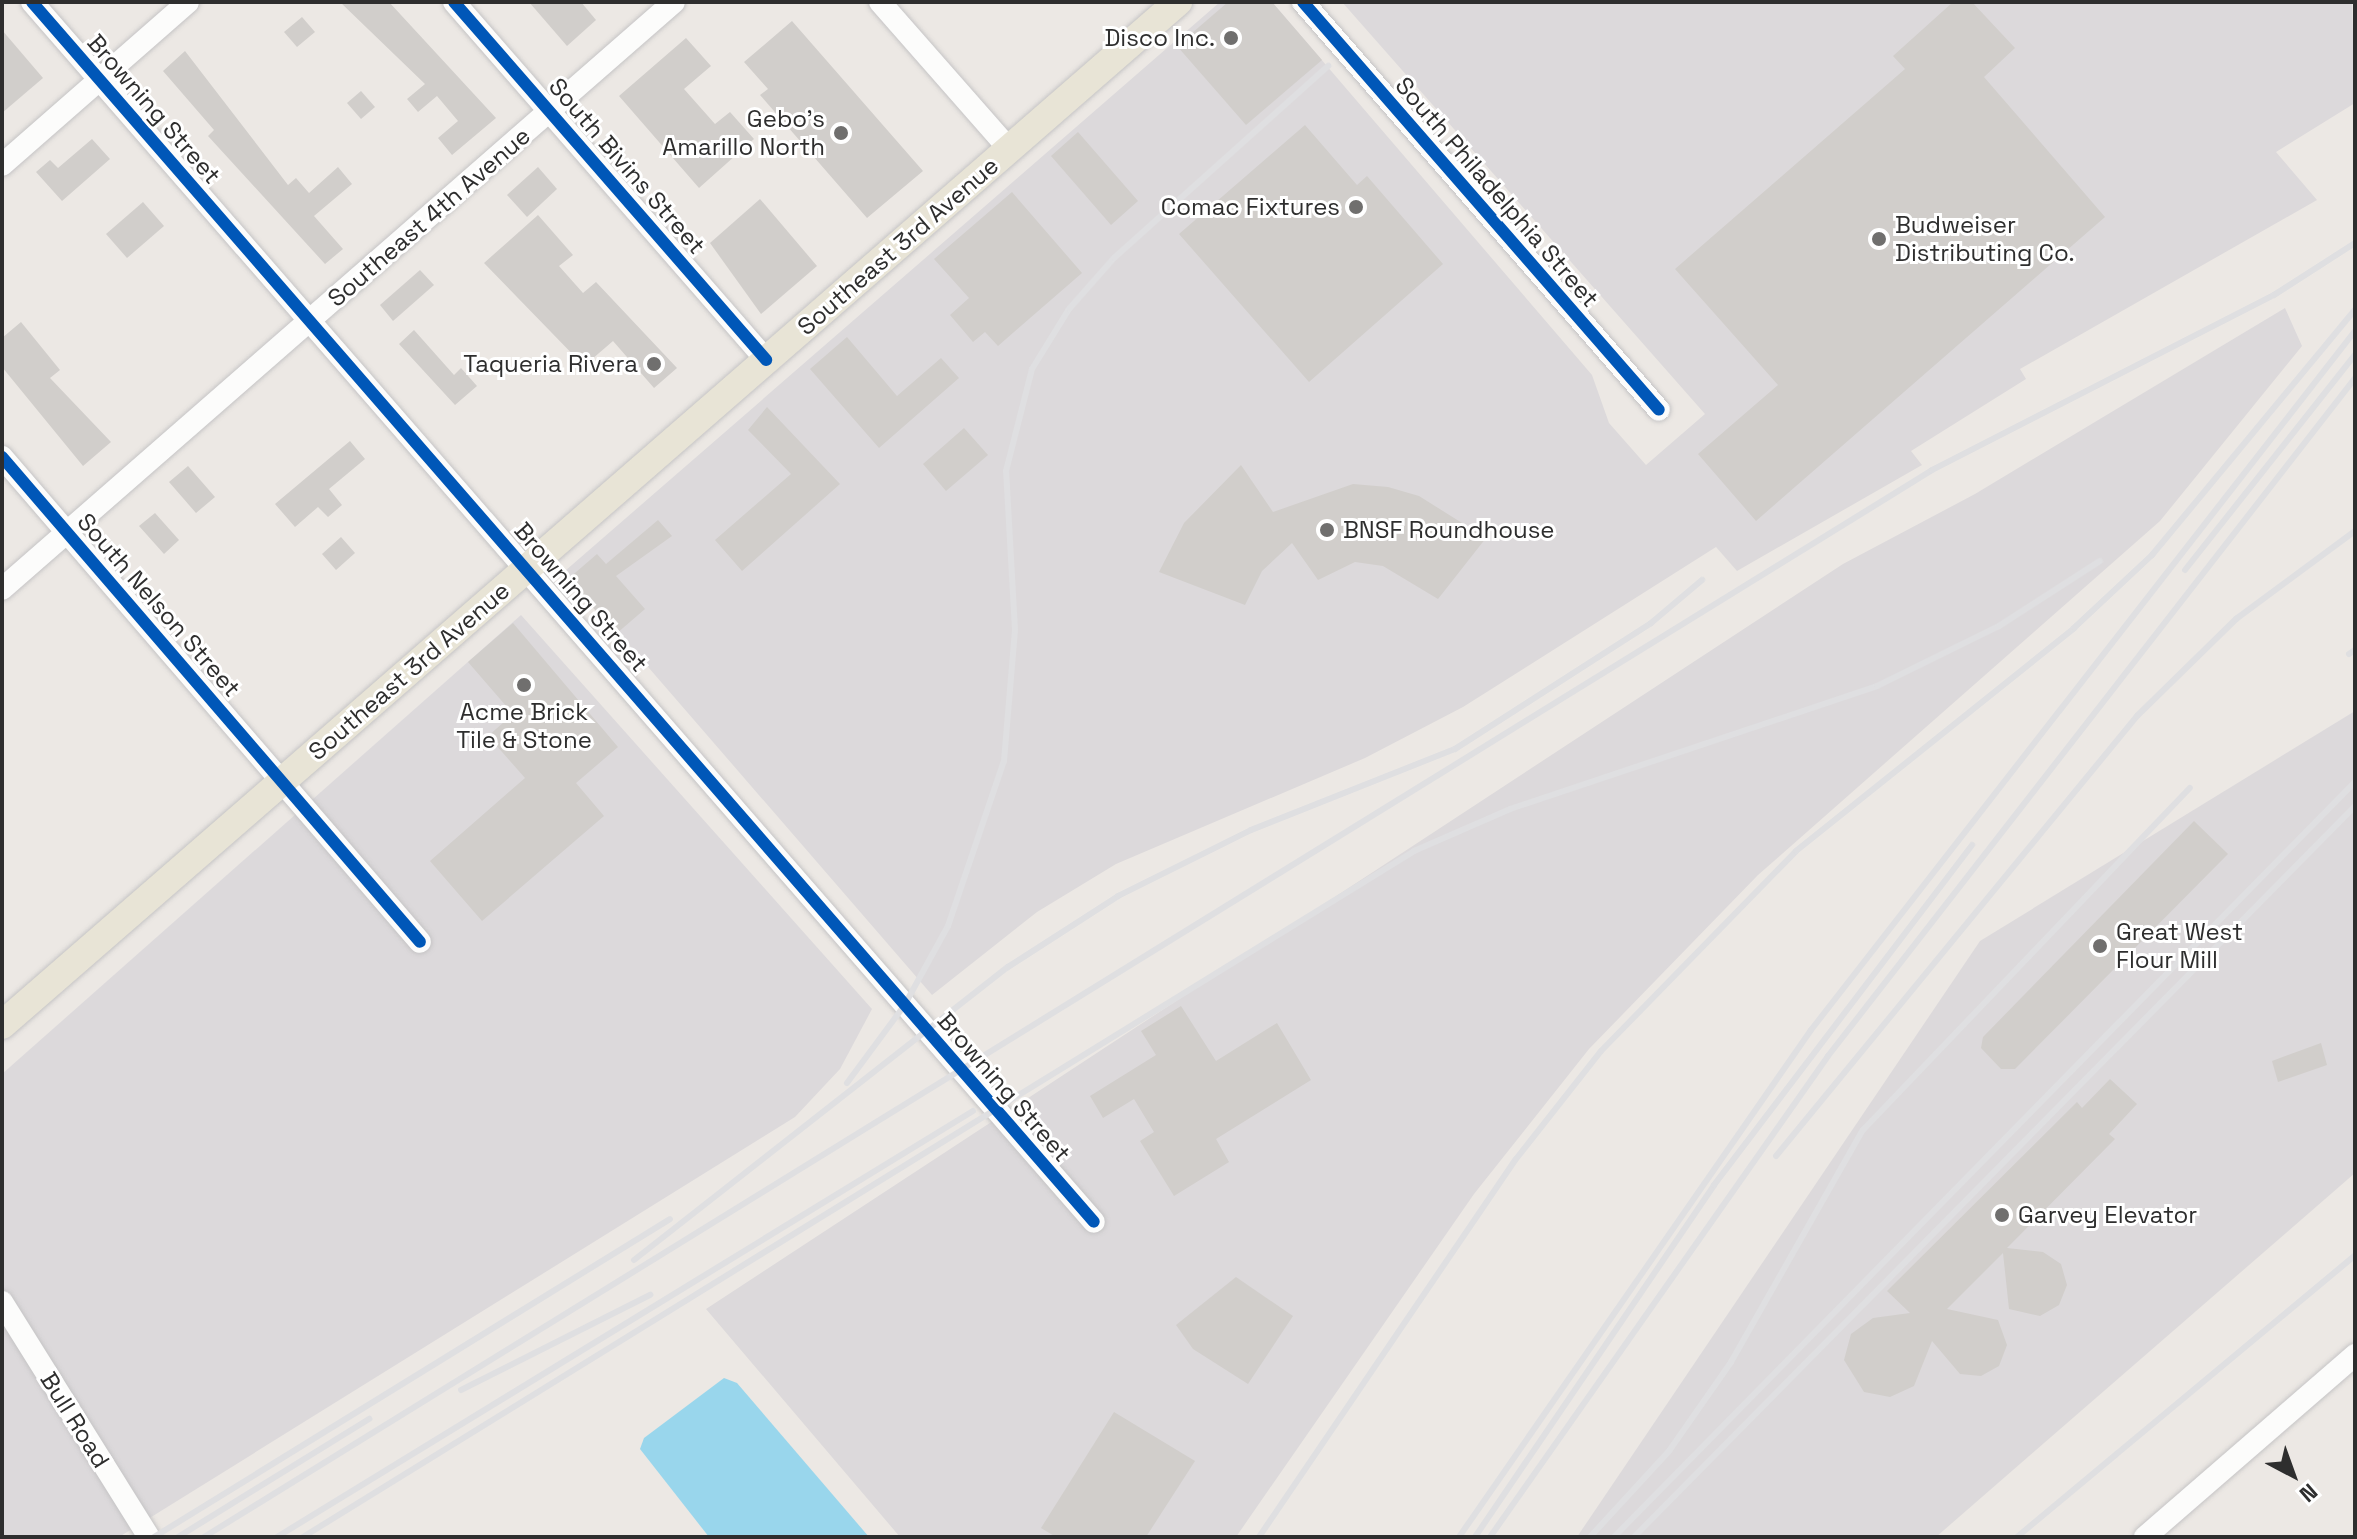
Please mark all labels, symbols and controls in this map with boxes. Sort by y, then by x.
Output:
place label: Disco Inc. [1104,24,1215,52]
street label: Browning Street [81,28,227,190]
marker: Disco Inc. [1222,29,1240,47]
street label: South Philadelphia Street [1389,71,1605,313]
street label: South Bivins Street [543,72,711,260]
place label: Gebo's Amarillo North [662,105,825,161]
street label: Southeast 4th Avenue [322,121,536,313]
marker: Gebo's Amarillo North [832,124,850,142]
street label: Southeast 3rd Avenue [792,151,1004,341]
place label: Comac Fixtures [1161,193,1340,221]
marker: Comac Fixtures [1347,198,1365,216]
place label: Budweiser Distributing Co. [1895,211,2075,267]
marker: Budweiser Distributing Co. [1870,230,1888,248]
place label: Taqueria Rivera [463,350,638,378]
marker: Taqueria Rivera [645,355,663,373]
street label: South Nelson Street [71,507,247,703]
street label: Browning Street [508,516,654,678]
place label: BNSF Roundhouse [1343,516,1555,544]
marker: BNSF Roundhouse [1318,521,1336,539]
street label: Southeast 3rd Avenue [303,576,515,766]
marker: Acme Brick Tile & Stone [515,676,533,694]
place label: Acme Brick Tile & Stone [456,698,592,754]
place label: Great West Flour Mill [2116,918,2243,974]
marker: Great West Flour Mill [2091,937,2109,955]
street label: Browning Street [931,1006,1077,1168]
place label: Garvey Elevator [2018,1201,2197,1229]
marker: Garvey Elevator [1993,1206,2011,1224]
street label: Bull Road [34,1367,116,1473]
north arrow [2253,1435,2333,1515]
text: N [2294,1478,2323,1509]

